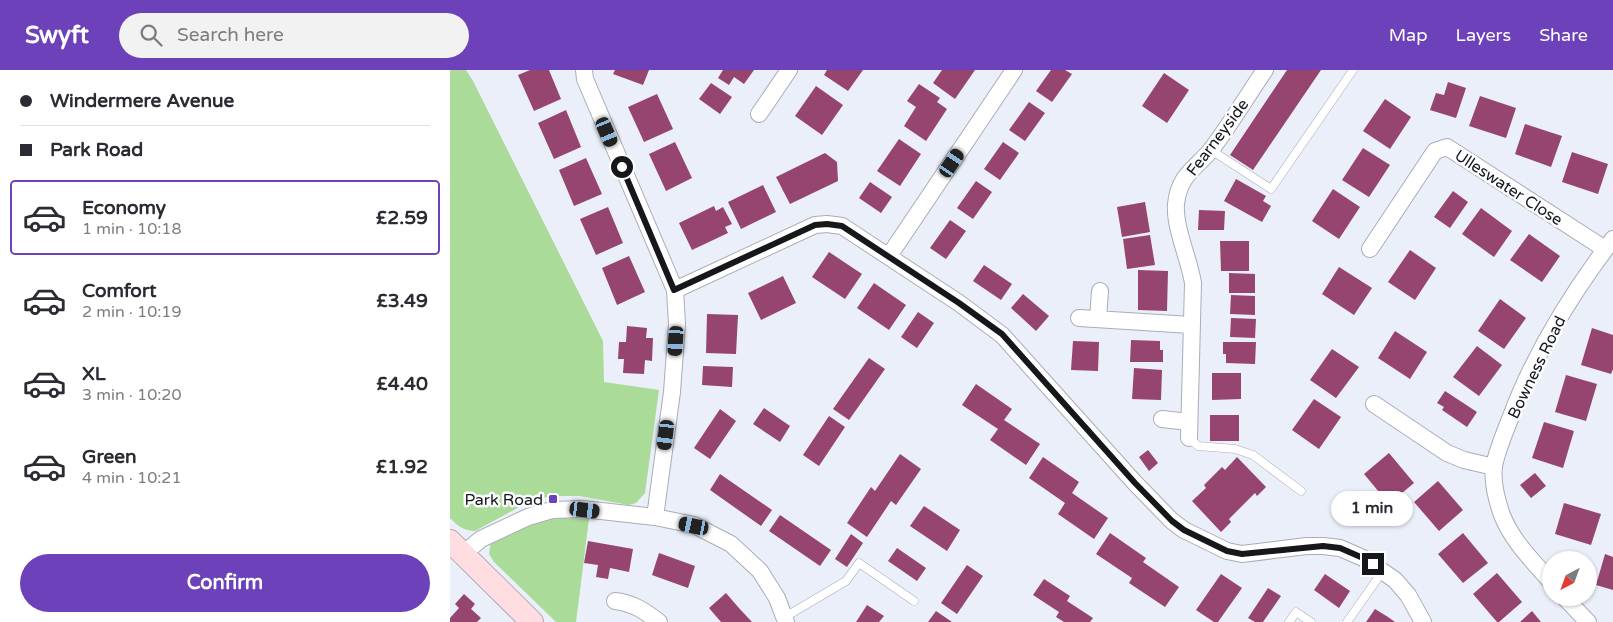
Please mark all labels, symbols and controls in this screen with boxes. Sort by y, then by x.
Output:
search box [119,13,469,58]
text: Swyft [25,21,89,50]
icon: search [137,21,165,49]
text: Search here [177,24,284,46]
text: Map [1389,24,1428,46]
text: Layers [1456,24,1511,46]
text: Share [1539,24,1588,46]
text: Windermere Avenue [50,90,234,112]
street label: Fearneyside [1182,95,1253,180]
car [594,115,619,149]
text: Park Road [50,139,143,161]
street label: Ulleswater Close [1451,145,1566,230]
car [937,146,966,180]
route start [611,156,633,178]
icon: car [22,195,67,240]
text: Economy [82,197,166,219]
text: £2.59 [376,207,428,229]
text: 1 min · 10:18 [82,219,181,239]
icon: car [22,278,67,323]
text: Comfort [82,280,156,302]
text: £3.49 [376,290,428,312]
text: 2 min · 10:19 [82,302,181,322]
street label: Bowness Road [1503,313,1570,422]
car [667,326,684,356]
icon: car [22,361,67,406]
text: XL [82,363,106,385]
text: £4.40 [376,373,428,395]
text: 3 min · 10:20 [82,385,181,405]
car [656,419,675,451]
icon: car [22,444,67,489]
text: Green [82,446,136,468]
text: £1.92 [376,456,428,478]
text: 4 min · 10:21 [82,468,181,488]
place label: Park Road [464,490,543,510]
callout: 1 min [1332,492,1414,526]
marker: Park Road [547,493,559,505]
text: 1 min [1351,498,1393,518]
car [569,501,600,519]
car [677,516,710,536]
north arrow [1542,551,1598,606]
map controls [1542,551,1597,606]
route end [1362,553,1384,575]
button: Confirm [20,554,430,612]

